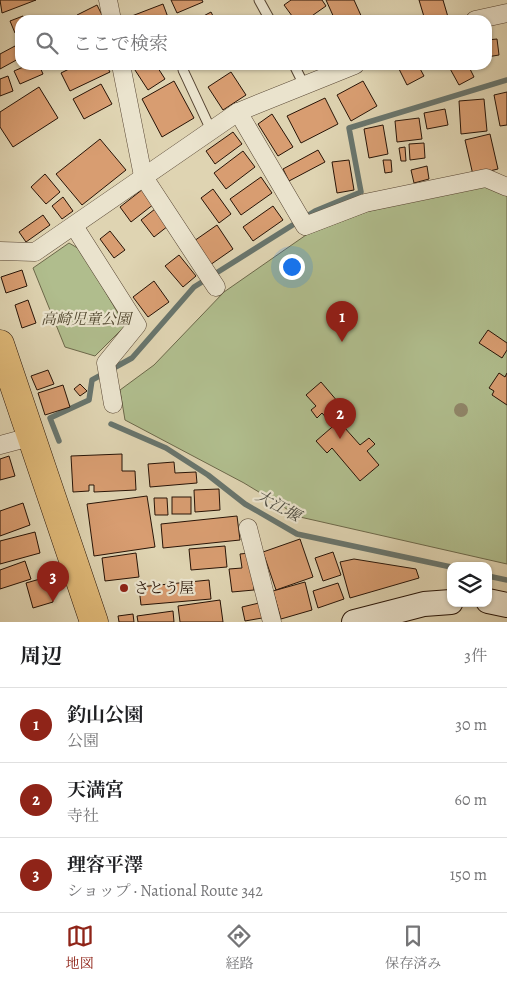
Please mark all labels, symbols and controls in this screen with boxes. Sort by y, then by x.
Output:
search box [15,15,492,70]
icon: search [33,29,61,57]
text: ここで検索 [73,31,168,57]
your location [279,254,305,280]
pin: 1 [326,301,358,342]
park label: 高崎児童公園 [41,309,134,329]
pin: 2 [324,398,356,439]
water label: 大江堰 [252,485,307,529]
pin: 3 [37,561,69,602]
map controls [447,562,492,607]
button: layers [447,562,492,607]
place label: さとう屋 [134,578,194,598]
marker: さとう屋 [118,582,130,594]
text: 周辺 [20,642,62,670]
text: 3件 [464,645,487,667]
text: 釣山公園 [67,702,143,728]
text: 1 [33,714,39,736]
text: 30 m [455,714,487,736]
text: 公園 [67,730,99,752]
text: 天満宮 [67,777,124,803]
text: 2 [32,789,40,811]
text: 60 m [455,789,487,811]
text: 寺社 [67,805,99,827]
text: 理容平澤 [67,852,143,878]
text: 3 [33,864,39,886]
text: 150 m [450,864,487,886]
text: ショップ · National Route 342 [67,880,263,902]
tab: 地図 [66,922,94,973]
tab: 経路 [225,922,253,973]
tab: 保存済み [385,922,441,973]

